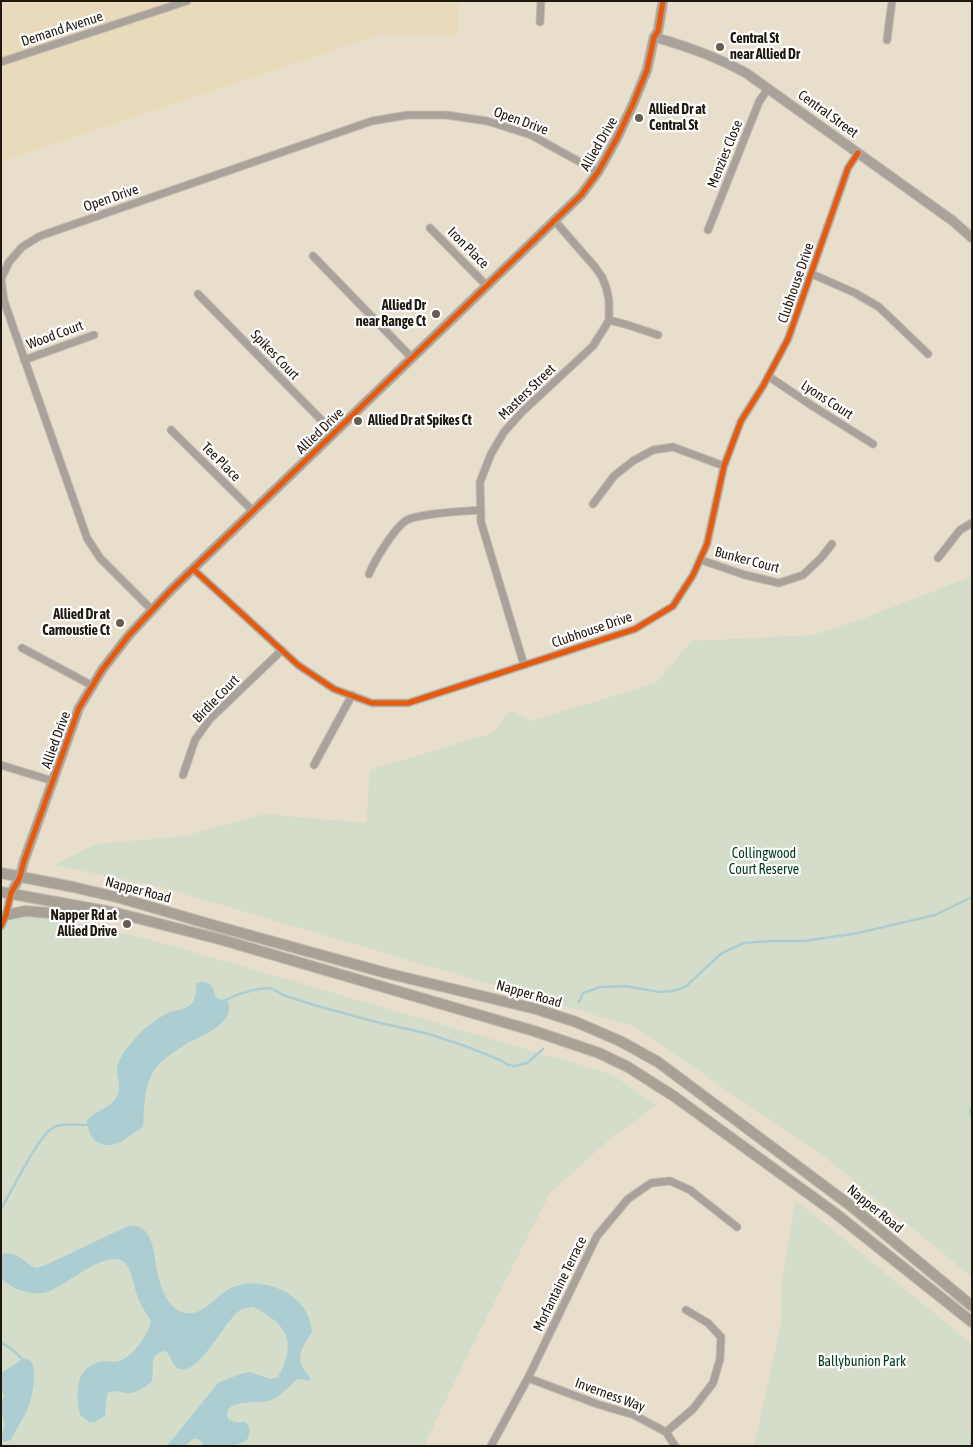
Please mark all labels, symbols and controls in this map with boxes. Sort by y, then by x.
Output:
street label: Demand Avenue [19,8,105,50]
place label: Central St near Allied Dr [730,31,800,64]
marker: Central St near Allied Dr [714,41,726,53]
street label: Central Street [795,87,861,141]
place label: Allied Dr at Central St [649,102,706,134]
street label: Open Drive [491,103,551,139]
marker: Allied Dr at Central St [633,112,645,124]
street label: Allied Drive [577,114,621,174]
street label: Menzies Close [704,118,746,190]
street label: Open Drive [81,181,141,215]
street label: Iron Place [444,224,492,272]
street label: Clubhouse Drive [774,241,818,325]
place label: Allied Dr near Range Ct [356,298,426,331]
marker: Allied Dr near Range Ct [430,308,442,320]
street label: Wood Court [24,317,86,353]
street label: Spikes Court [247,327,303,383]
street label: Masters Street [495,361,559,423]
street label: Lyons Court [798,377,856,423]
street label: Allied Drive [293,404,347,458]
place label: Allied Dr at Spikes Ct [368,413,472,429]
marker: Allied Dr at Spikes Ct [352,415,364,427]
street label: Tee Place [198,439,244,485]
street label: Bunker Court [713,543,781,577]
place label: Allied Dr at Carnoustie Ct [42,607,110,640]
street label: Clubhouse Drive [550,608,634,652]
marker: Allied Dr at Carnoustie Ct [114,617,126,629]
street label: Birdie Court [189,672,243,726]
street label: Allied Drive [38,709,74,771]
park label: Collingwood Court Reserve [729,846,799,879]
street label: Napper Road [103,873,173,907]
place label: Napper Rd at Allied Drive [50,908,117,940]
marker: Napper Rd at Allied Drive [121,918,133,930]
street label: Napper Road [494,977,564,1011]
street label: Napper Road [844,1181,906,1237]
street label: Morfantaine Terrace [530,1234,590,1334]
park label: Ballybunion Park [818,1354,906,1370]
street label: Inverness Way [573,1375,647,1415]

